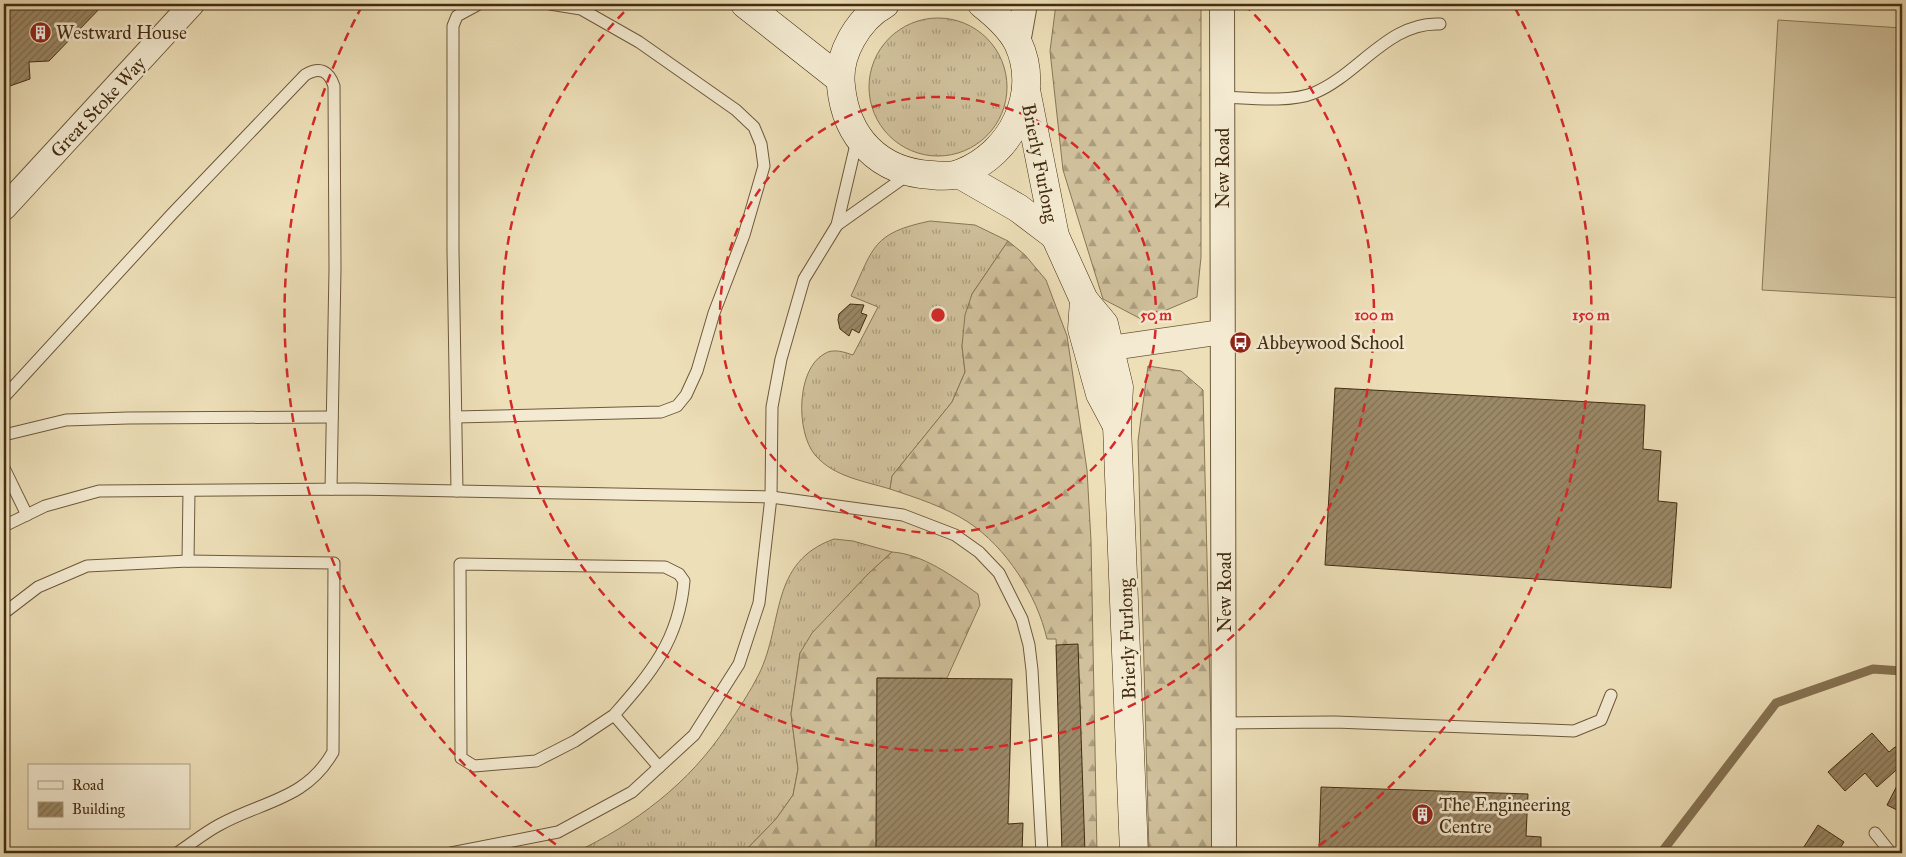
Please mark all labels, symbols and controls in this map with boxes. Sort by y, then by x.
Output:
building icon: Westward House [28,20,52,44]
place label: Westward House [56,21,187,44]
street label: Great Stoke Way [45,51,151,162]
street label: Brierly Furlong [1016,102,1063,225]
street label: New Road [1211,127,1234,208]
centre of rings [929,306,947,324]
text: 50 m [1140,306,1172,324]
text: 100 m [1354,306,1394,324]
text: 150 m [1572,306,1610,324]
bus stop icon: Abbeywood School [1229,330,1253,354]
place label: Abbeywood School [1256,331,1405,354]
street label: New Road [1213,551,1236,632]
street label: Brierly Furlong [1113,578,1142,700]
legend [28,764,190,830]
text: Road [72,776,104,794]
place label: The Engineering Centre [1439,793,1570,838]
text: Building [72,800,126,818]
building icon: The Engineering Centre [1411,803,1435,827]

